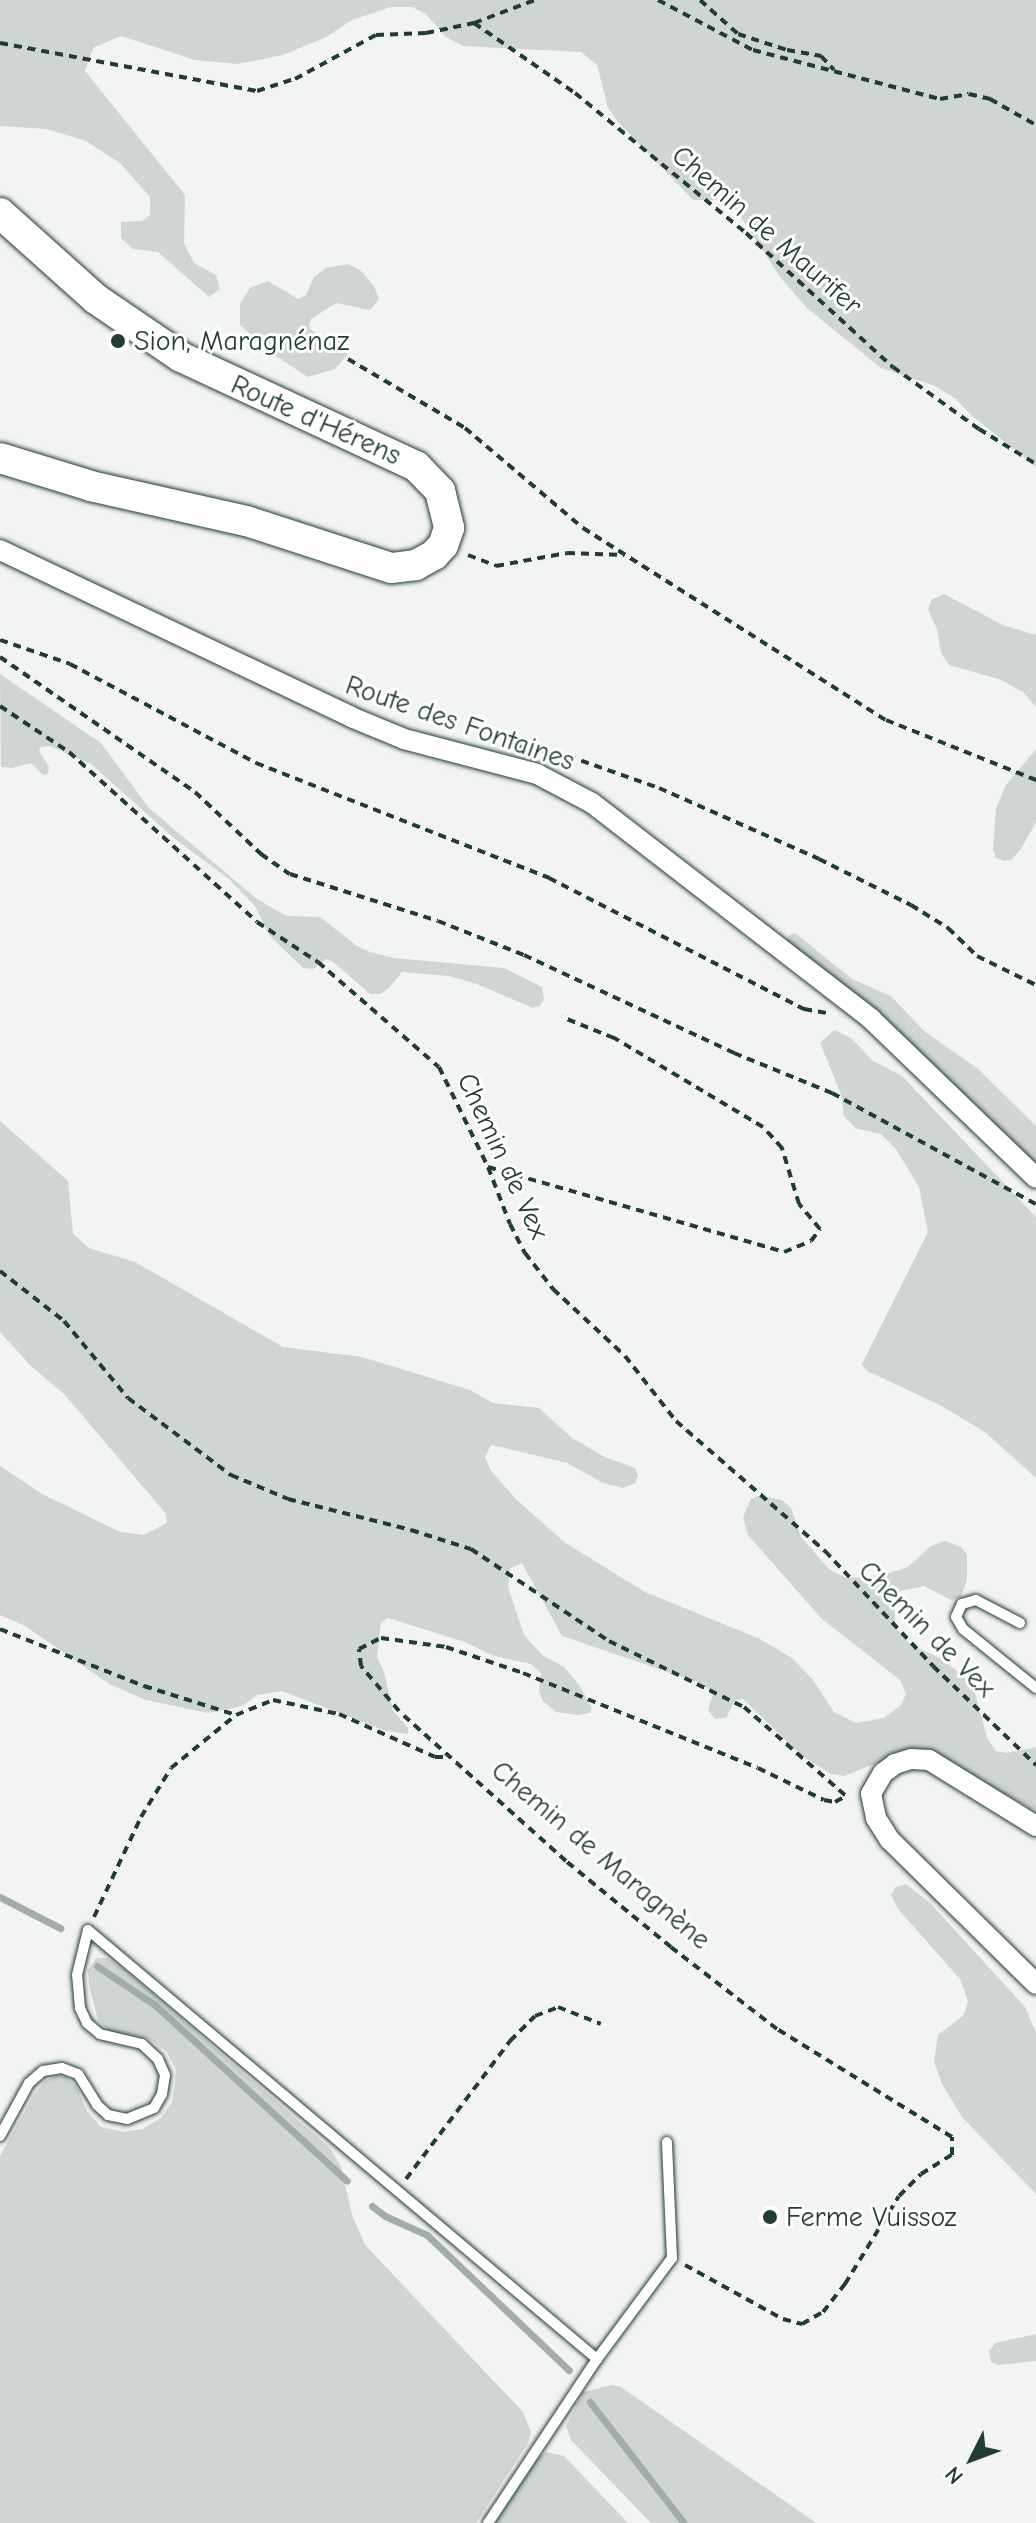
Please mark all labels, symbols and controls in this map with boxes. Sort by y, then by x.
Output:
street label: Chemin de Maurifer [665,138,869,322]
place label: Sion, Maragnénaz [134,324,349,358]
marker: Sion, Maragnénaz [109,332,127,350]
street label: Route d'Hérens [226,368,406,472]
street label: Route des Fontaines [341,668,579,778]
street label: Chemin de Vex [450,1068,556,1244]
street label: Chemin de Vex [852,1554,1002,1704]
street label: Chemin de Maragnène [485,1754,717,1956]
place label: Ferme Vuissoz [786,2200,957,2234]
marker: Ferme Vuissoz [761,2208,779,2226]
north arrow [932,2419,1012,2499]
text: N [940,2461,969,2489]

